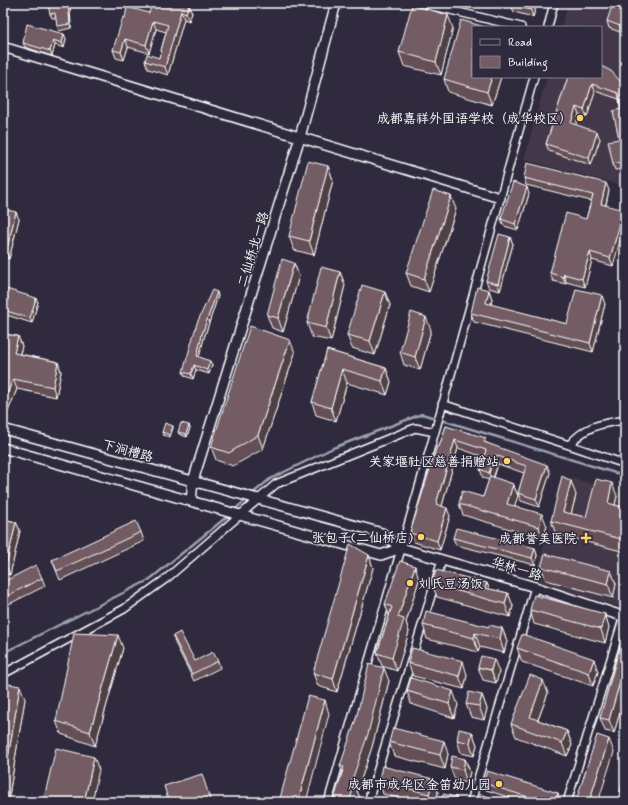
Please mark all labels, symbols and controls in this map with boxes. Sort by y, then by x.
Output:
legend [472,26,602,78]
text: Road [508,35,532,51]
text: Building [508,55,548,72]
place label: 成都嘉祥外国语学校（成华校区） [377,111,572,128]
marker: 成都嘉祥外国语学校（成华校区） [575,113,585,123]
street label: 二仙桥北一路 [234,210,273,289]
street label: 下涧槽路 [100,437,155,466]
place label: 关家堰社区慈善捐赠站 [369,454,499,471]
marker: 关家堰社区慈善捐赠站 [502,456,512,466]
place label: 张包子(二仙桥店) [312,530,413,547]
place label: 成都誉美医院 [499,531,577,548]
marker: 张包子(二仙桥店) [416,532,426,542]
marker: 成都誉美医院 [580,532,592,544]
street label: 华林一路 [489,554,544,585]
place label: 刘氏豆汤饭 [418,576,483,593]
marker: 刘氏豆汤饭 [405,578,415,588]
place label: 成都市成华区金笛幼儿园 [348,777,491,794]
marker: 成都市成华区金笛幼儿园 [494,779,504,789]

